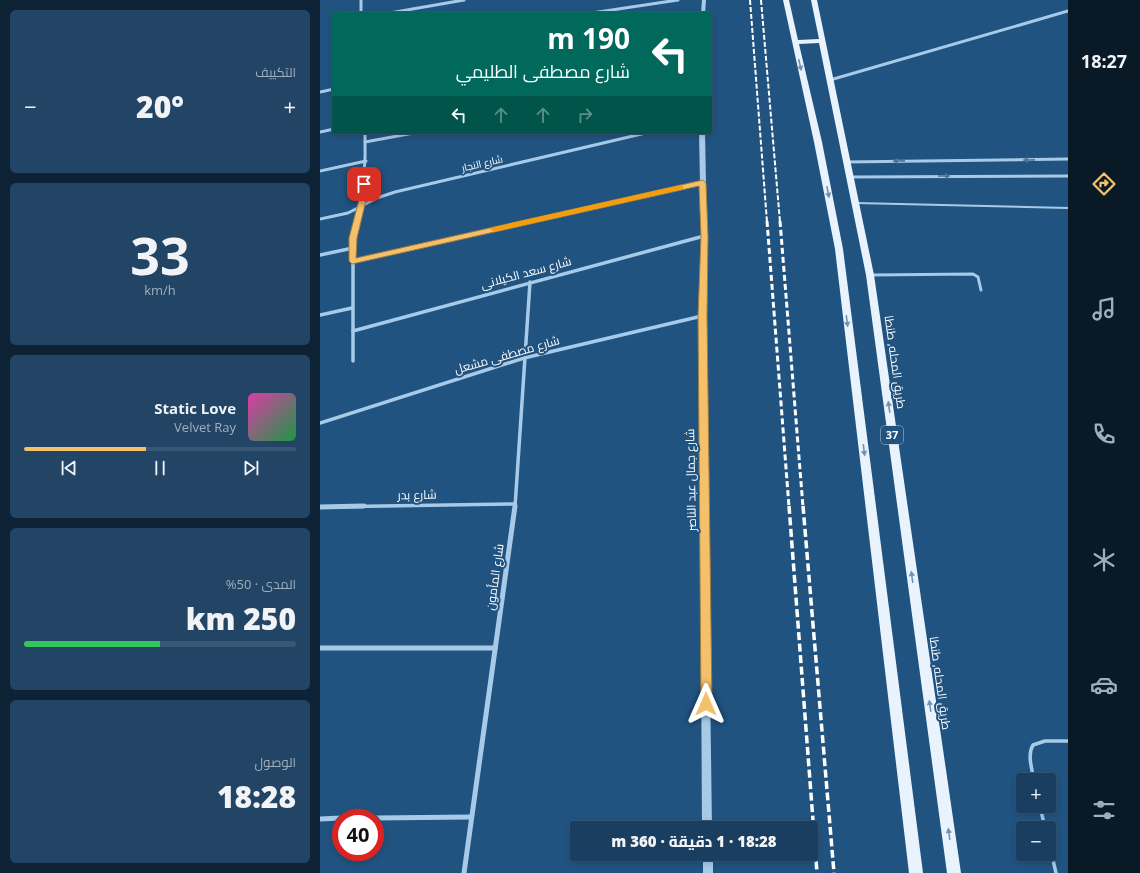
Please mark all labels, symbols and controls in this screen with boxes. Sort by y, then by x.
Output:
text: 190 m [547,19,630,57]
icon: left [644,28,696,80]
text: 18:27 [1081,49,1127,73]
text: شارع مصطفى الطليمي [456,59,630,83]
one-way arrow [798,59,804,72]
text: التكييف [255,63,296,81]
text: 20° [136,86,184,127]
text: − [24,91,37,121]
text: + [283,91,296,121]
icon: left [448,104,470,126]
icon: ahead [490,104,512,126]
icon: ahead [532,104,554,126]
icon: right [574,104,596,126]
street label: شارع النجار [459,151,504,175]
one-way arrow [1022,157,1035,163]
one-way arrow [892,158,905,164]
pin [347,167,381,201]
icon: directions [1090,170,1118,198]
icon: arrive [353,173,375,195]
one-way arrow [938,173,951,179]
one-way arrow [825,186,831,199]
text: 33 [130,219,190,290]
street label: شارع سعد الكيلانى [479,252,573,293]
text: km/h [144,281,176,299]
icon: music [1090,295,1118,323]
street label: طريق المحله, طنطا [881,314,910,410]
one-way arrow [844,315,851,327]
street label: شارع مصطفى مشعل [452,331,562,378]
text: Static Love [154,398,236,418]
one-way arrow [885,400,892,413]
text: Velvet Ray [174,418,236,436]
icon: phone [1090,420,1118,448]
road number: 37 [881,426,903,444]
street label: شارع جمال عبد الناصر [681,429,700,532]
one-way arrow [860,444,867,456]
icon: previous [58,457,80,479]
icon: pause [149,457,171,479]
icon: next [240,457,262,479]
street label: شارع بدر [396,486,437,503]
street label: شارع المأمون [481,542,508,611]
icon: climate [1090,546,1118,574]
one-way arrow [909,571,915,583]
text: المدى · 50% [226,575,296,593]
text: 250 km [186,598,296,639]
street label: طريق المحله, طنطا [926,635,955,731]
icon: car [1090,671,1118,699]
position arrow [685,683,727,725]
one-way arrow [927,700,933,712]
text: الوصول [255,753,296,771]
map controls [1016,773,1056,861]
button: + [1016,773,1056,813]
text: 18:28 [217,776,296,817]
icon: filters [1090,796,1118,824]
speed limit sign: 40 [332,809,384,861]
button: − [1016,821,1056,861]
one-way arrow [945,828,952,840]
text: 18:28 · 1 دقيقة · 360 m [611,831,777,851]

